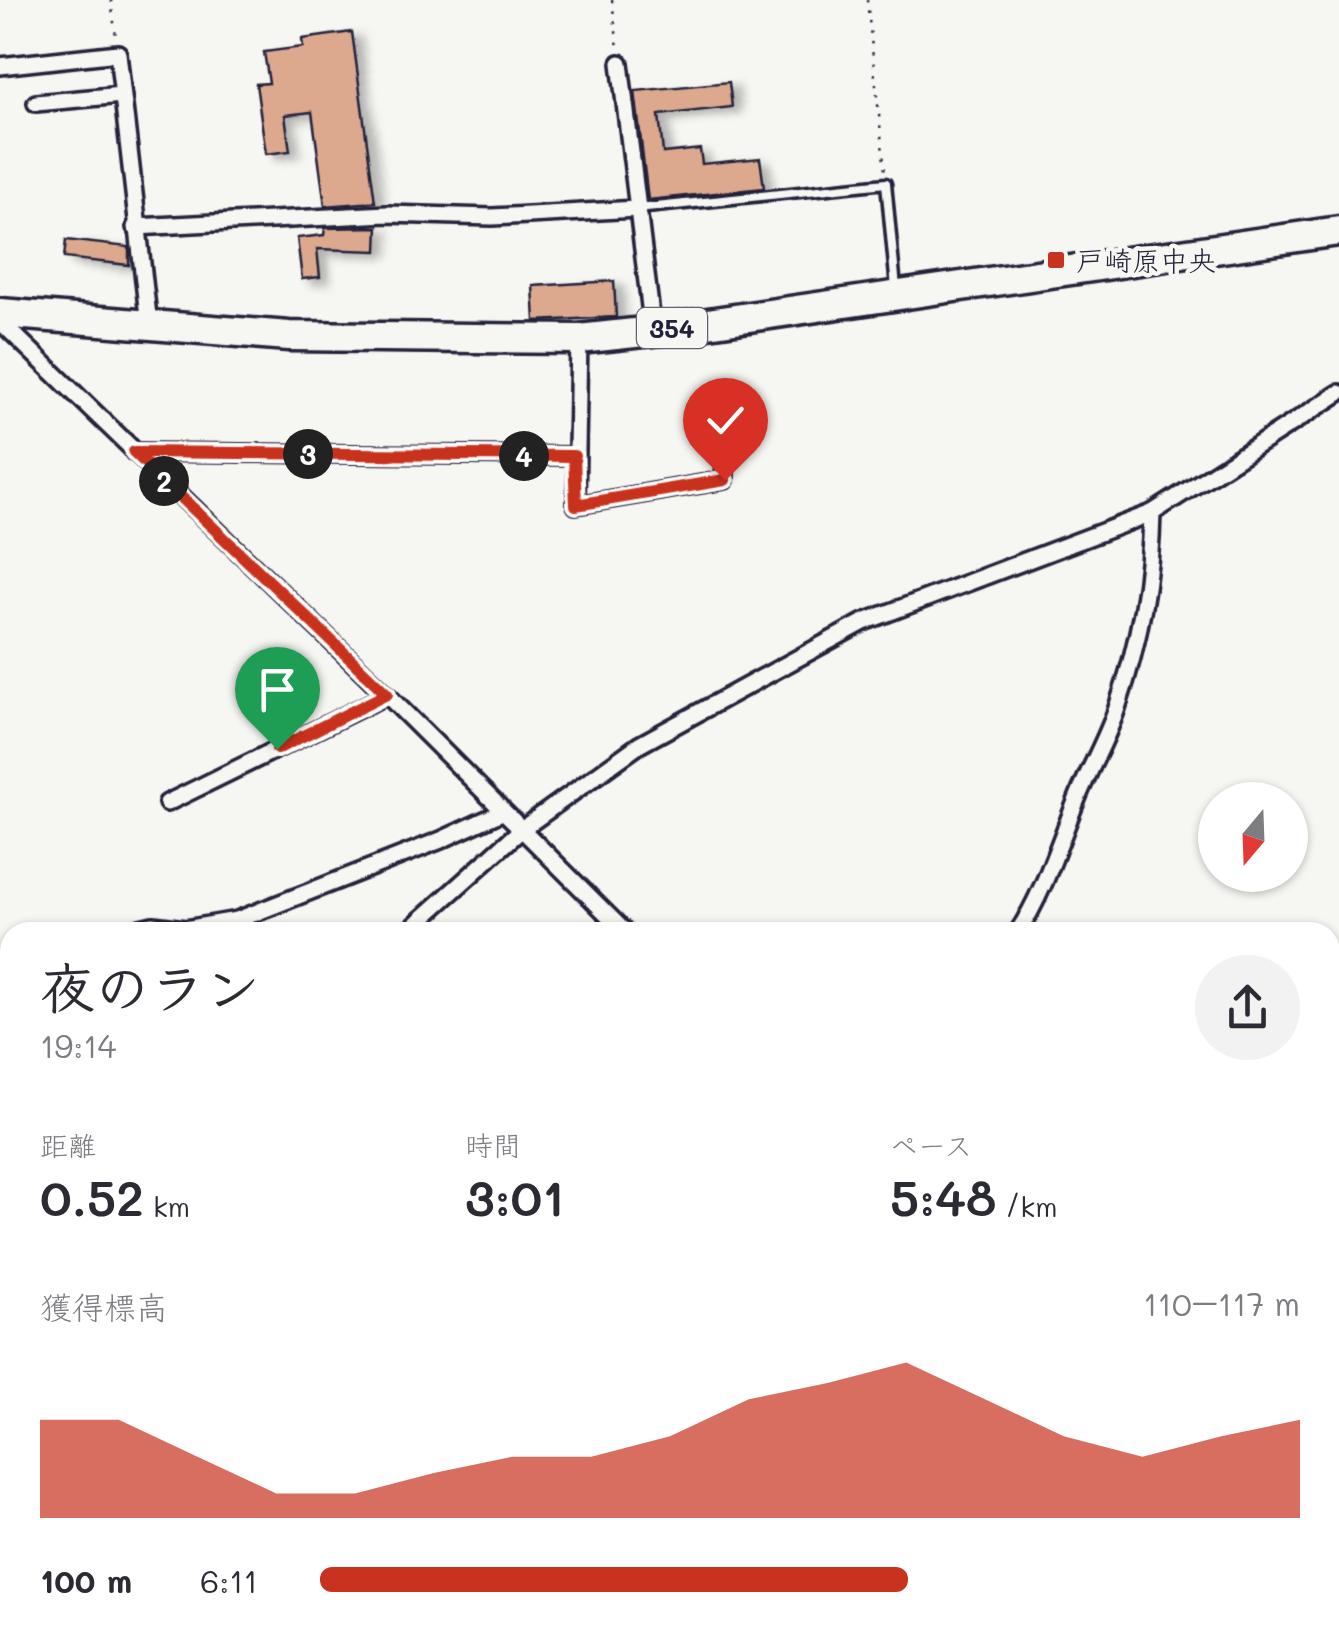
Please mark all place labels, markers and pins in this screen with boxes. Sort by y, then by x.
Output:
place label: 戸崎原中央 [1076,242,1216,278]
marker: 戸崎原中央 [1045,249,1067,271]
pin [683,378,768,481]
pin: 3 [283,429,333,479]
pin: 4 [499,431,549,481]
pin: 2 [139,456,189,506]
pin [235,647,320,750]

